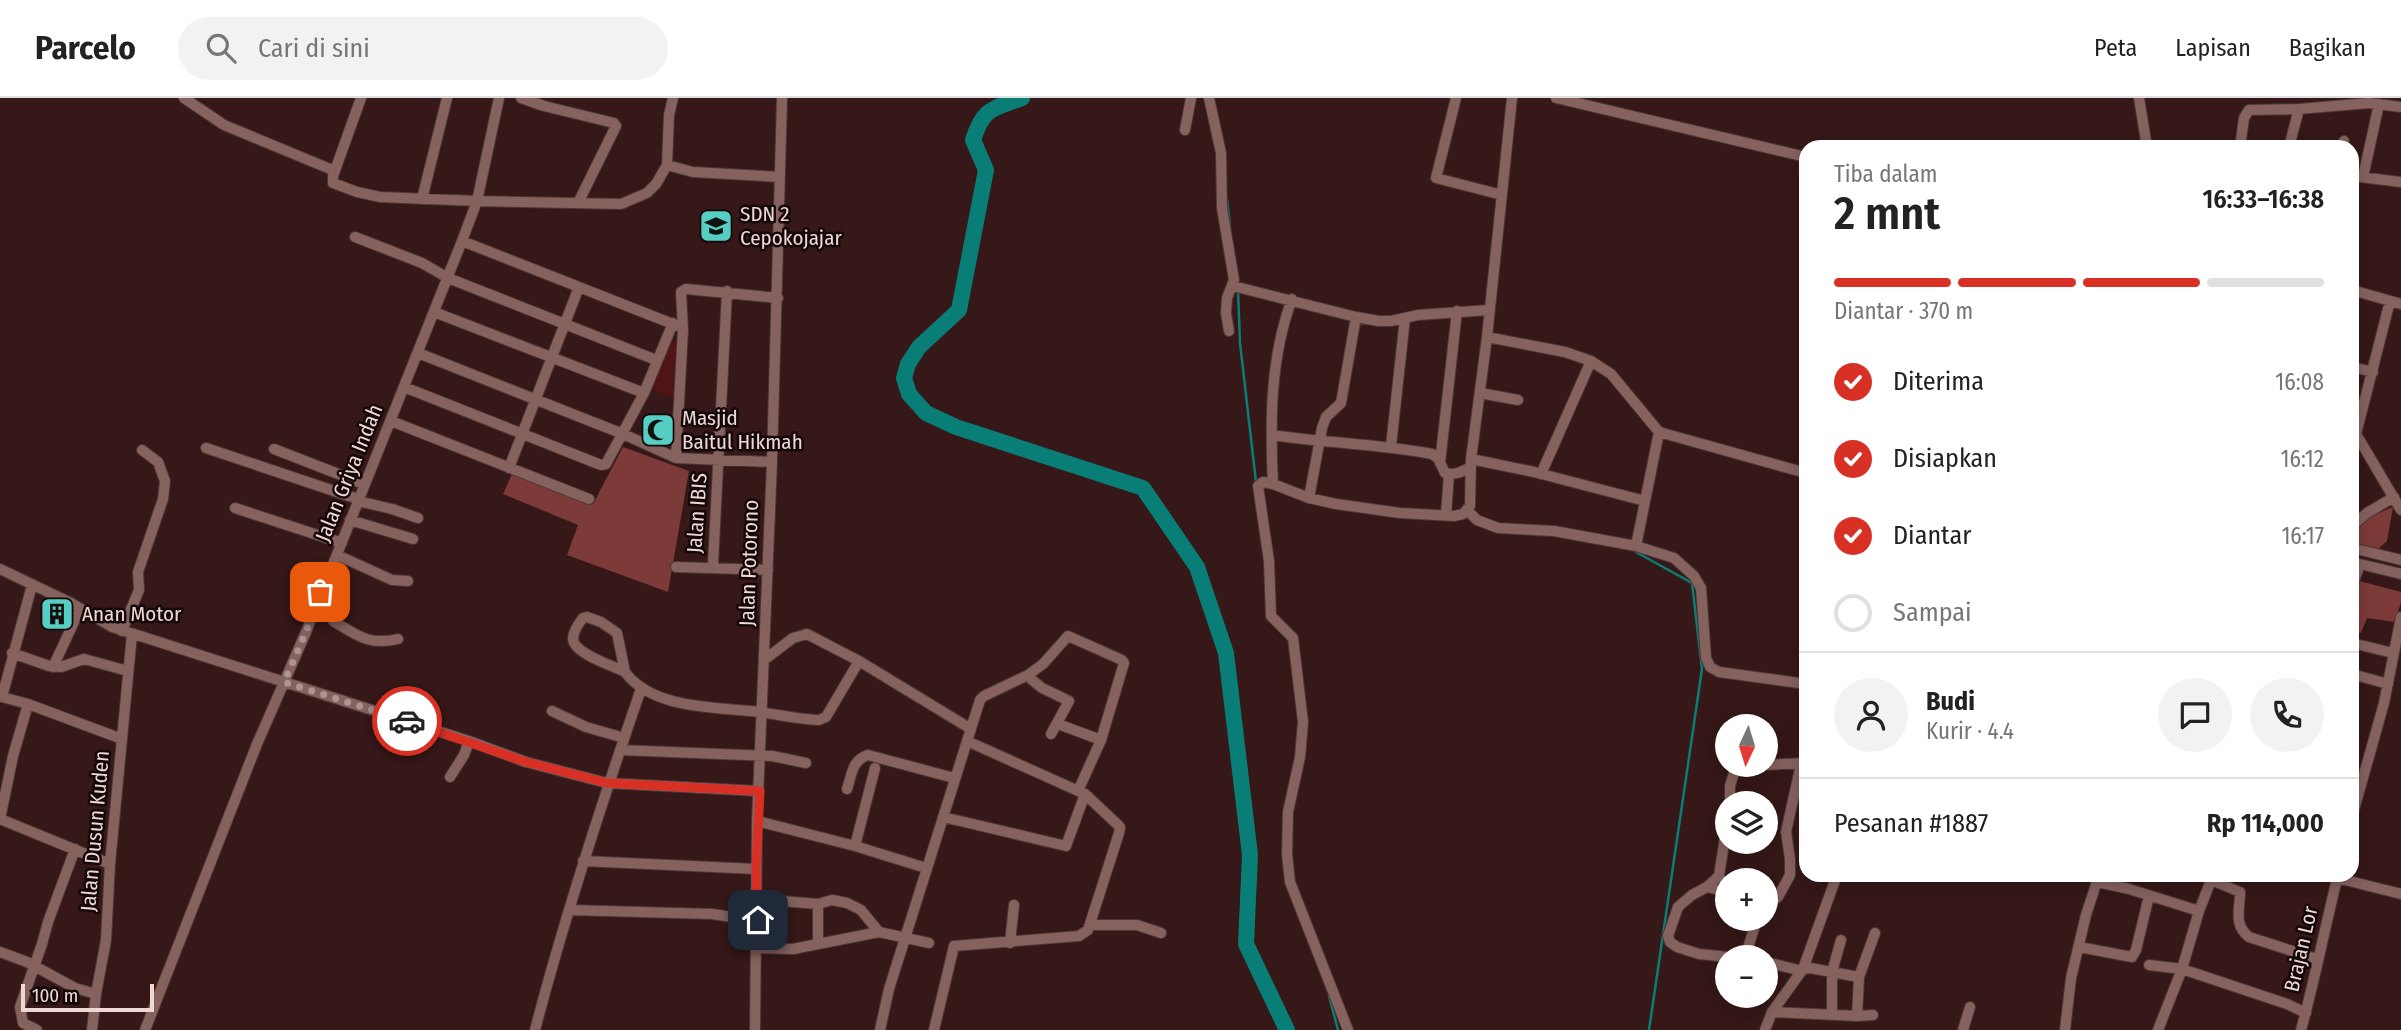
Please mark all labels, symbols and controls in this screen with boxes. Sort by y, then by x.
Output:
search box [178,17,668,80]
text: Parcelo [35,28,136,68]
icon: search [202,29,240,67]
text: Cari di sini [258,33,370,64]
text: Peta [2094,34,2137,62]
text: Lapisan [2175,34,2251,62]
text: Bagikan [2289,34,2366,62]
text: Tiba dalam [1834,160,1937,188]
text: 16:33–16:38 [2202,184,2324,215]
text: 2 mnt [1834,186,1940,241]
place label: SDN 2 Cepokojajar [740,201,842,251]
school or university icon: SDN 2 Cepokojajar [697,207,735,245]
text: Diantar · 370 m [1834,297,1973,325]
icon: check [1834,363,1872,401]
text: Diterima [1893,366,1984,397]
text: 16:08 [2275,368,2324,396]
street label: Jalan Griya Indah [310,401,388,545]
place label: Masjid Baitul Hikmah [682,405,803,455]
mosque icon: Masjid Baitul Hikmah [639,411,677,449]
icon: check [1834,440,1872,478]
text: Disiapkan [1893,443,1997,474]
text: 16:12 [2281,445,2324,473]
street label: Jalan IBIS [681,472,713,554]
street label: Jalan Potorono [734,499,764,627]
icon: check [1834,517,1872,555]
text: Diantar [1893,520,1971,551]
text: 16:17 [2281,522,2324,550]
pin [290,562,350,622]
icon: bag [301,573,339,611]
building icon: Anan Motor [38,595,76,633]
text: Sampai [1893,597,1972,628]
place label: Anan Motor [82,601,182,627]
button: person [1834,678,1908,752]
button: chat [2158,678,2232,752]
button: phone [2250,678,2324,752]
courier [372,686,442,756]
text: Budi [1926,686,1975,717]
icon: car [388,702,426,740]
north arrow [1715,714,1778,777]
map controls [1715,714,1778,1008]
text: Kurir · 4.4 [1926,717,2014,745]
street label: Jalan Dusun Kuden [75,750,115,912]
button: layers [1715,791,1778,854]
text: Pesanan #1887 [1834,808,1988,839]
text: Rp 114,000 [2207,808,2324,839]
button: + [1715,868,1778,931]
pin [728,890,788,950]
icon: home [739,901,777,939]
street label: Brajan Lor [2279,903,2324,994]
button: − [1715,945,1778,1008]
scale bar [21,981,154,1013]
text: 100 m [32,984,78,1007]

